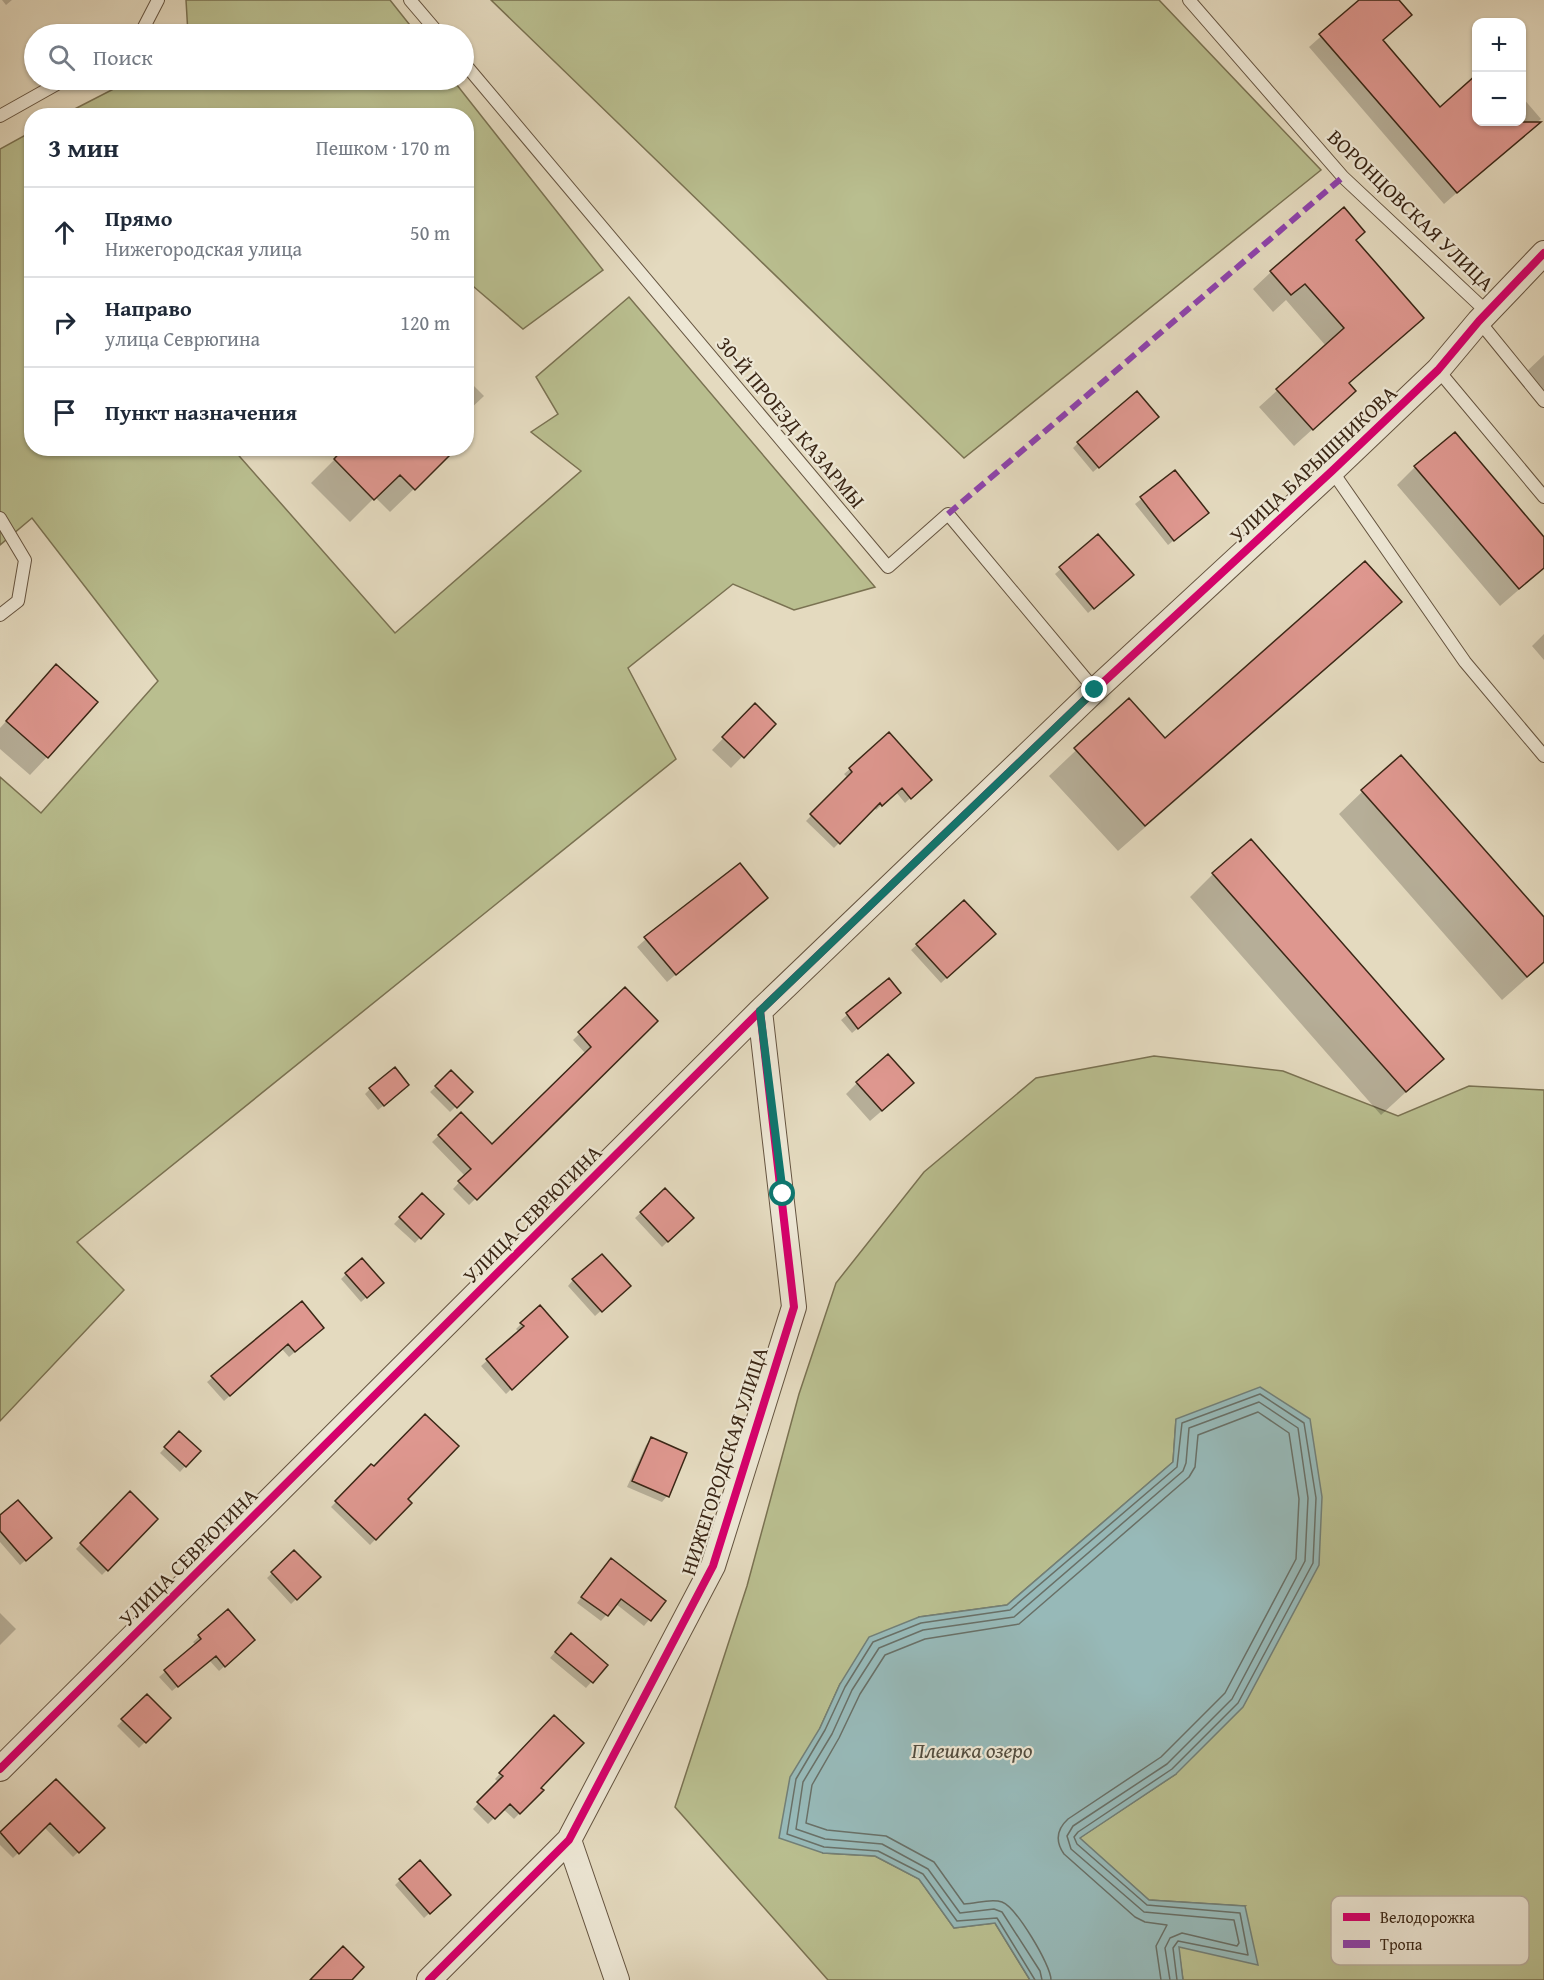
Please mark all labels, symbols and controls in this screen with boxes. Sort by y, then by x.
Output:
map controls [1472,18,1526,126]
button: + [1472,18,1526,72]
search box [24,24,474,90]
icon: search [45,41,78,74]
text: Поиск [93,41,153,73]
button: − [1472,72,1526,126]
street label: ВОРОНЦОВСКАЯ УЛИЦА [1321,122,1502,298]
text: 3 мин [48,128,119,167]
text: Пешком · 170 m [316,133,450,162]
text: Прямо [105,202,172,234]
icon: ahead [48,216,81,249]
text: 50 m [410,218,450,247]
text: Нижегородская улица [105,234,302,263]
text: Направо [105,292,192,324]
icon: right [48,306,81,339]
text: 120 m [400,308,450,337]
text: улица Севрюгина [105,324,260,353]
street label: 30-Й ПРОЕЗД КАЗАРМЫ [710,329,872,515]
street label: УЛИЦА БАРЫШНИКОВА [1222,378,1404,550]
icon: arrive [48,396,81,429]
text: Пункт назначения [105,396,297,428]
route end [1081,676,1107,702]
street label: УЛИЦА СЕВРЮГИНА [455,1137,609,1291]
route start [769,1180,795,1206]
street label: НИЖЕГОРОДСКАЯ УЛИЦА [672,1343,776,1579]
street label: УЛИЦА СЕВРЮГИНА [111,1480,265,1634]
water label: Плешка озеро [912,1734,1032,1766]
legend [1331,1896,1529,1965]
text: Велодорожка [1380,1905,1475,1929]
text: Тропа [1380,1932,1423,1956]

